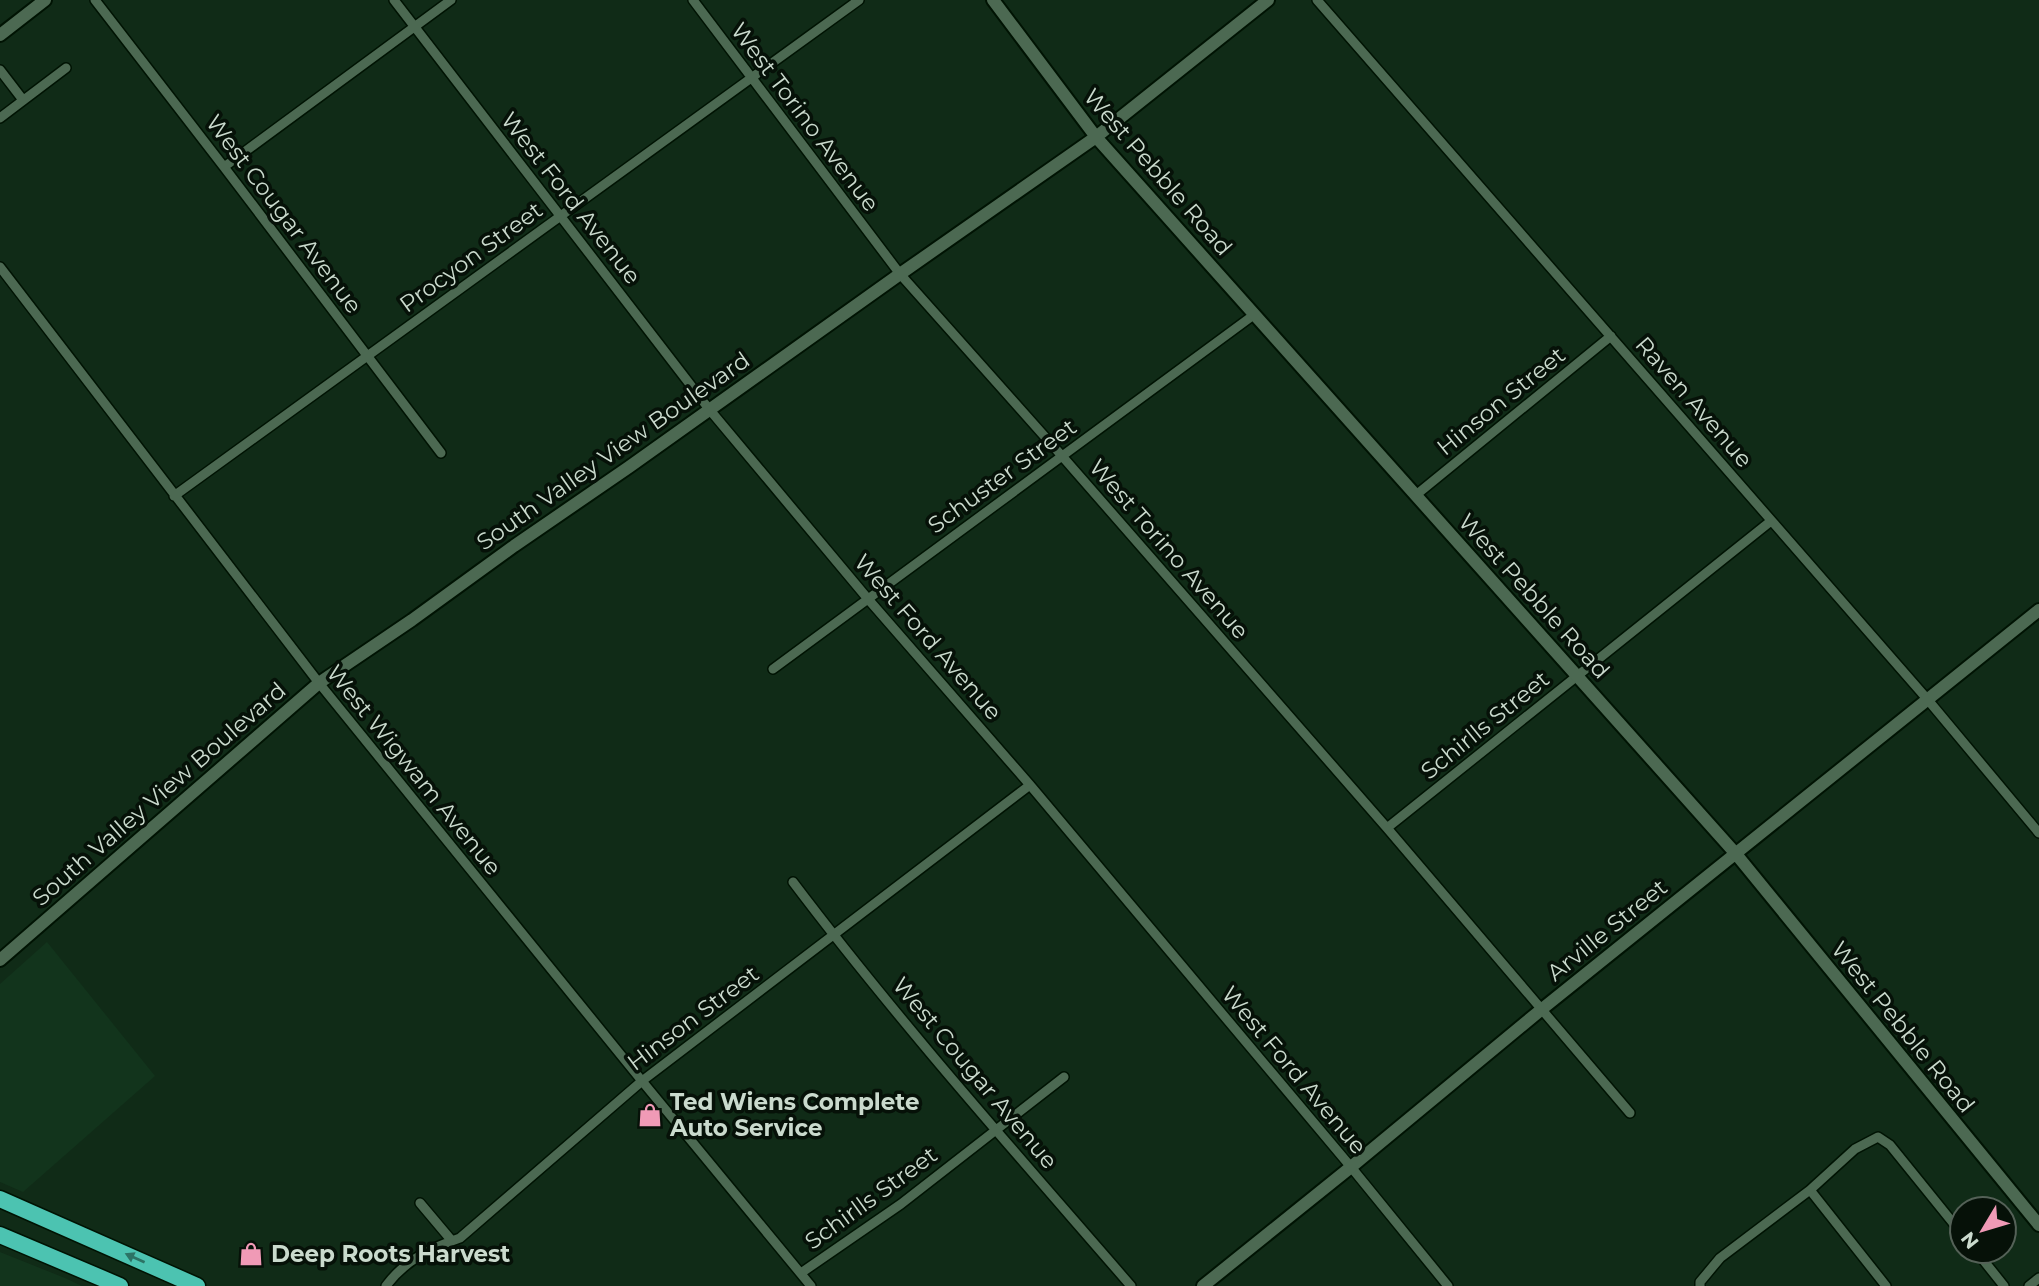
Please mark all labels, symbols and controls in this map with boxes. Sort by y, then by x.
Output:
street label: West Torino Avenue [725,17,885,217]
street label: West Pebble Road [1078,83,1238,261]
street label: West Ford Avenue [495,106,647,290]
street label: West Cougar Avenue [200,109,368,319]
street label: Procyon Street [394,196,548,318]
street label: Raven Avenue [1630,331,1758,473]
street label: Hinson Street [1431,341,1571,461]
street label: South Valley View Boulevard [471,346,755,556]
street label: Schuster Street [922,413,1082,539]
street label: West Torino Avenue [1083,453,1255,645]
street label: West Pebble Road [1453,508,1615,684]
street label: West Ford Avenue [848,548,1008,726]
street label: West Wigwam Avenue [321,659,507,881]
street label: Schirlls Street [1415,665,1555,785]
street label: South Valley View Boulevard [26,676,292,912]
street label: Arville Street [1541,873,1673,987]
street label: West Pebble Road [1825,936,1981,1118]
street label: Hinson Street [622,960,764,1076]
street label: West Cougar Avenue [887,971,1063,1175]
street label: West Ford Avenue [1216,980,1372,1160]
place label: Ted Wiens Complete Auto Service [669,1088,919,1142]
shop icon: Ted Wiens Complete Auto Service [636,1101,664,1129]
street label: Schirlls Street [799,1141,943,1255]
north arrow [1948,1195,2018,1265]
text: N [1956,1227,1984,1253]
shop icon: Deep Roots Harvest [237,1240,265,1268]
place label: Deep Roots Harvest [271,1240,510,1268]
one-way arrow [125,1252,145,1264]

